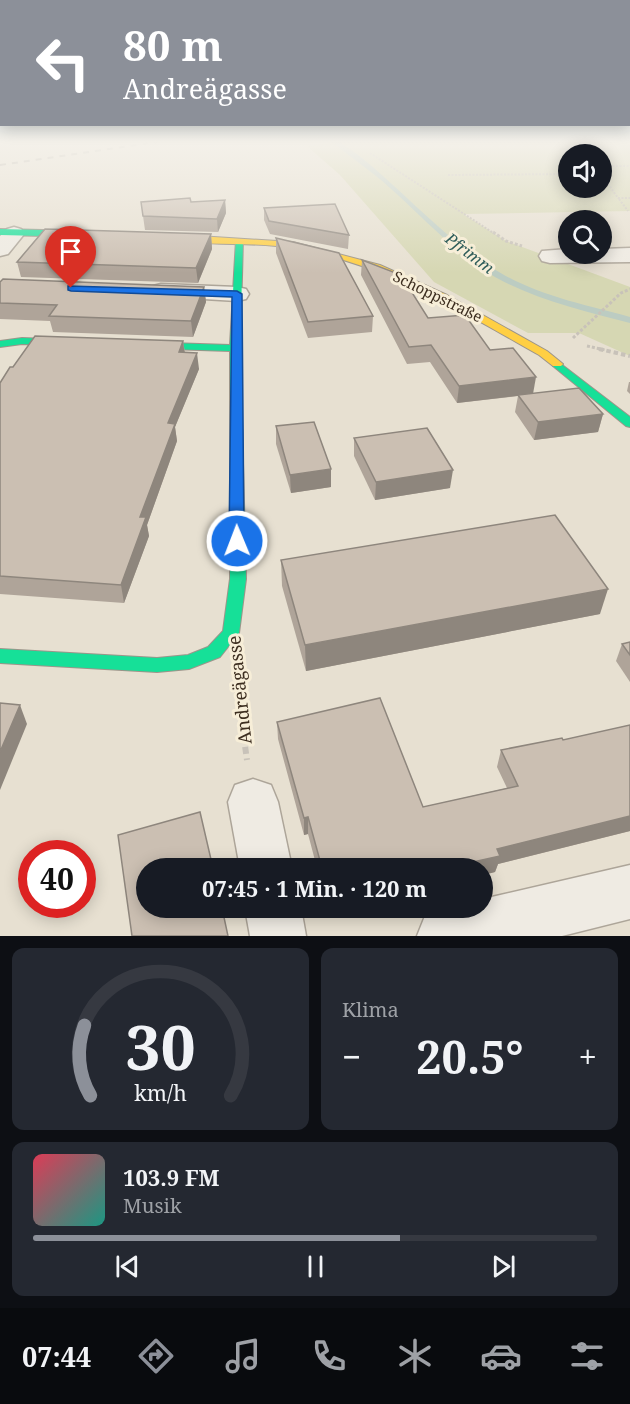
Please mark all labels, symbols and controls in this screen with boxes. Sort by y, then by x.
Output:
text: 80 m [123,16,223,73]
icon: left [24,24,102,102]
text: Andreägasse [123,70,287,107]
map controls [558,144,612,264]
button: sound [558,144,612,198]
button: search [558,210,612,264]
pin [45,226,96,288]
water label: Pfrimm [440,227,500,279]
icon: arrive [54,235,87,268]
street label: Schoppstraße [390,266,486,326]
position arrow [205,509,269,573]
street label: Andreägasse [221,634,257,746]
speed limit sign: 40 [18,840,96,918]
text: 07:45 · 1 Min. · 120 m [202,873,427,903]
text: Klima [342,996,399,1023]
text: 30 [125,1003,196,1088]
text: 20.5° [416,1026,524,1087]
text: − [342,1034,361,1079]
text: + [579,1034,597,1079]
text: km/h [134,1078,187,1107]
text: 103.9 FM [123,1162,220,1192]
text: Musik [123,1192,182,1219]
icon: previous [111,1250,144,1283]
icon: pause [299,1250,332,1283]
icon: next [487,1250,520,1283]
icon: directions [135,1335,177,1377]
icon: music [222,1335,264,1377]
icon: phone [308,1335,350,1377]
icon: climate [394,1335,436,1377]
icon: car [480,1335,522,1377]
icon: filters [566,1335,608,1377]
text: 07:44 [22,1338,91,1375]

